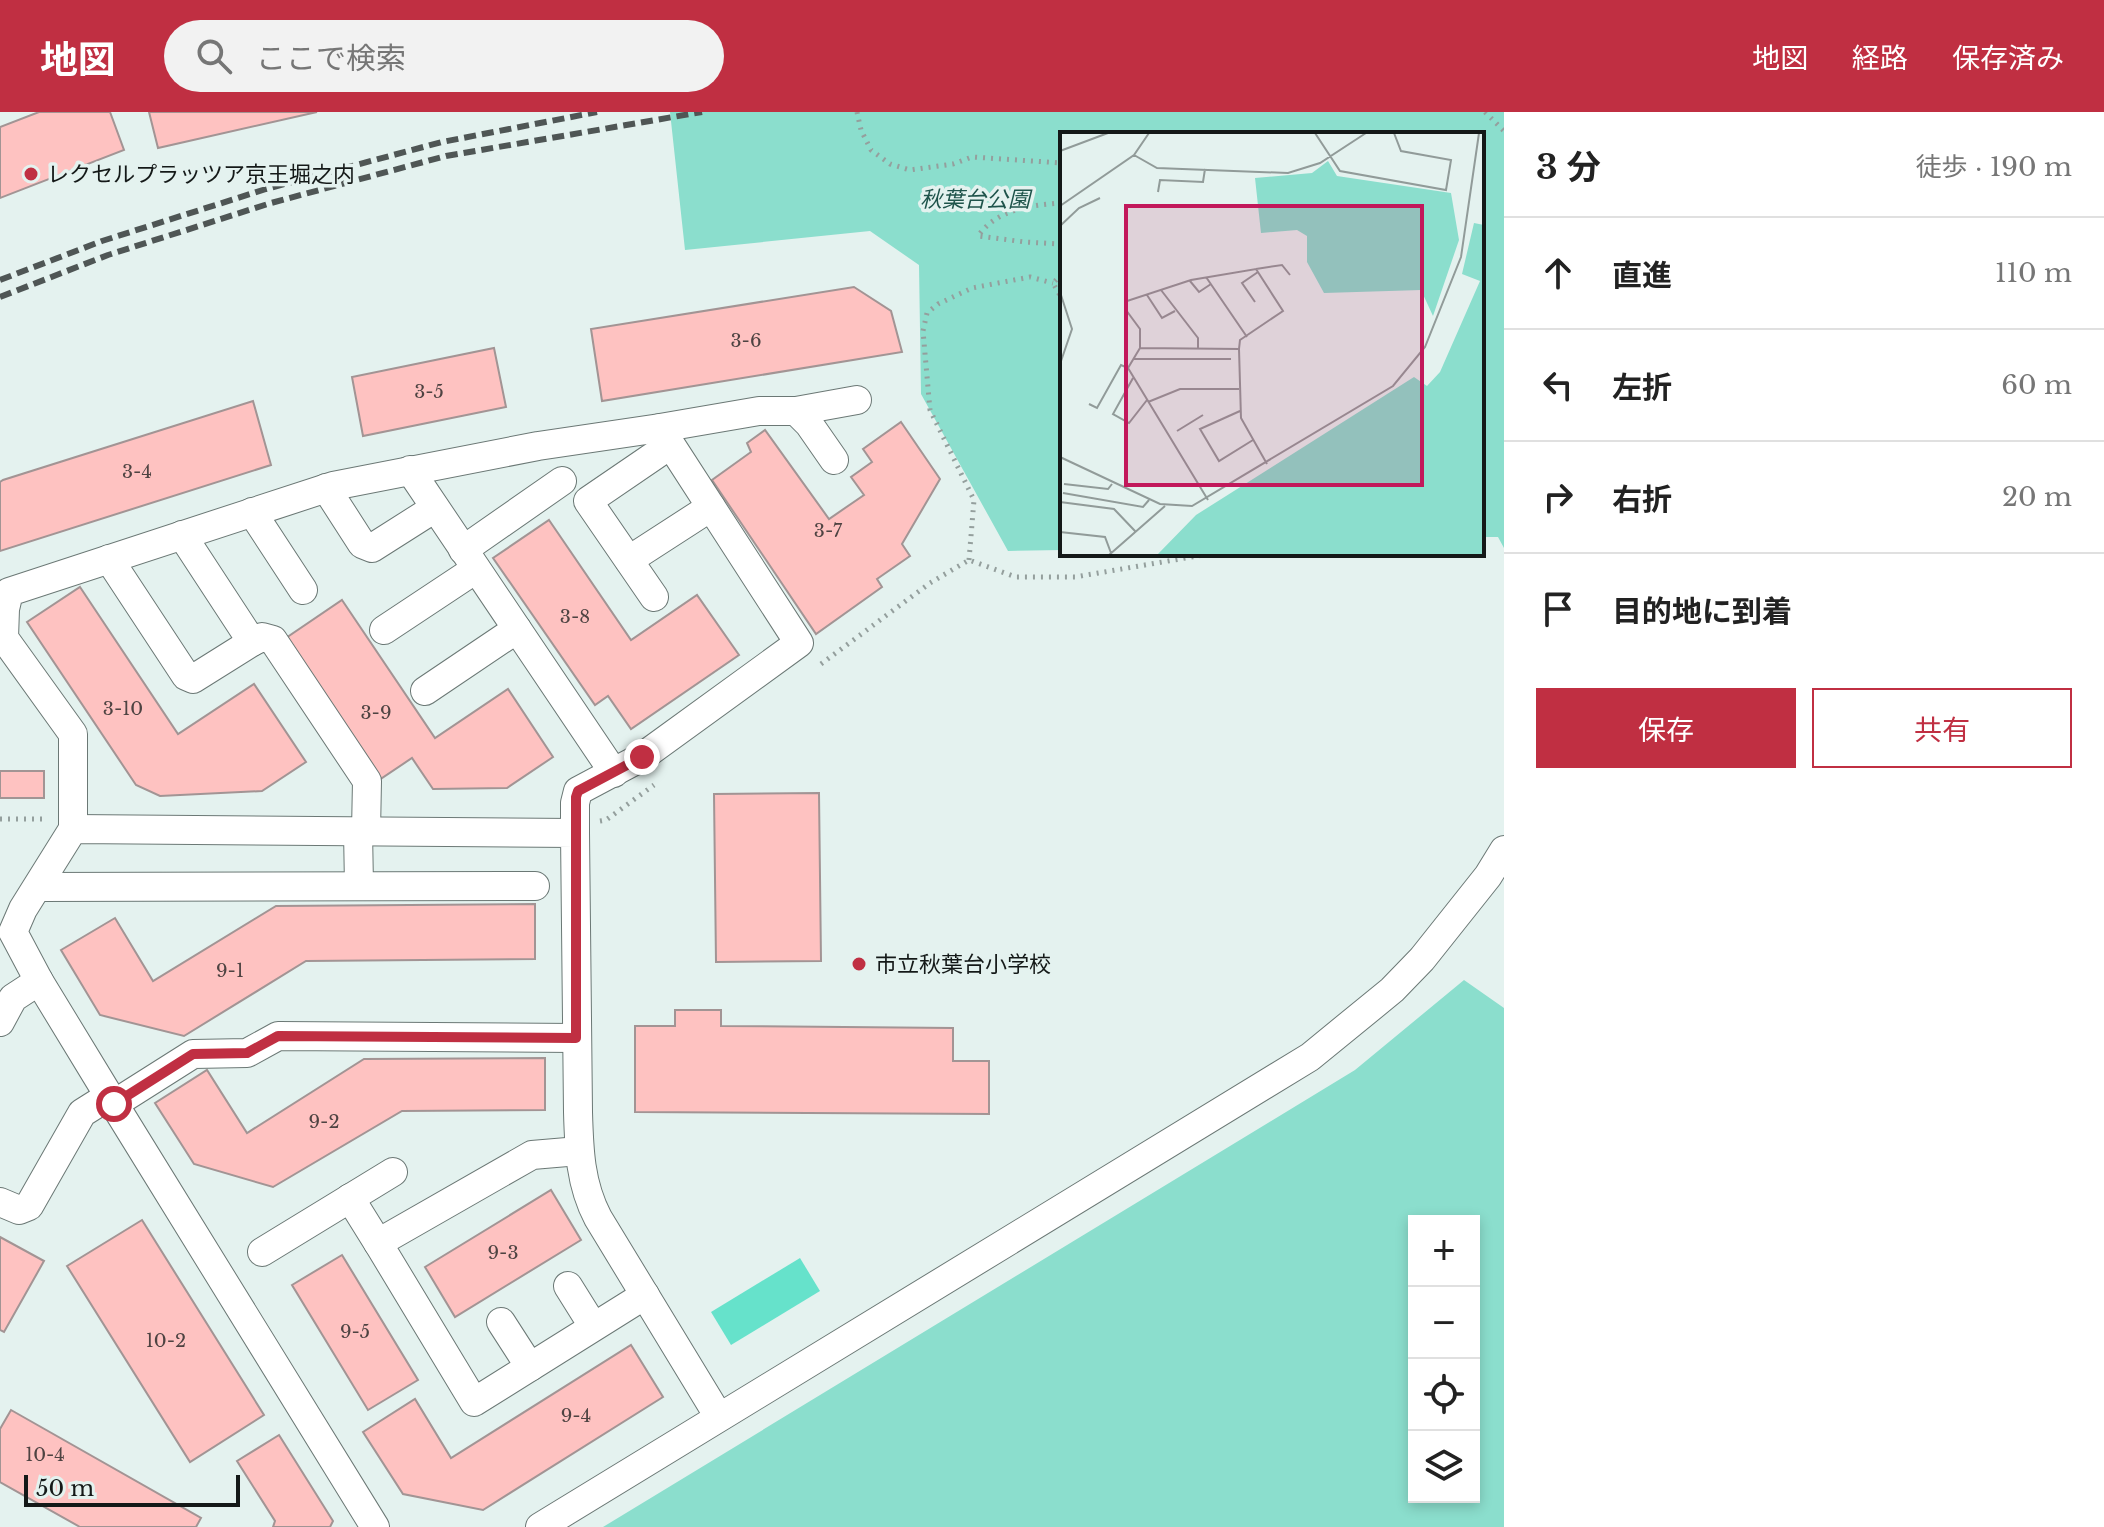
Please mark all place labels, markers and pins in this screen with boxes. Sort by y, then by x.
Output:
place label: レクセルプラッツア京王堀之内 [47,161,355,188]
marker: レクセルプラッツア京王堀之内 [22,165,40,183]
place label: 市立秋葉台小学校 [875,951,1051,978]
marker: 市立秋葉台小学校 [850,955,868,973]

